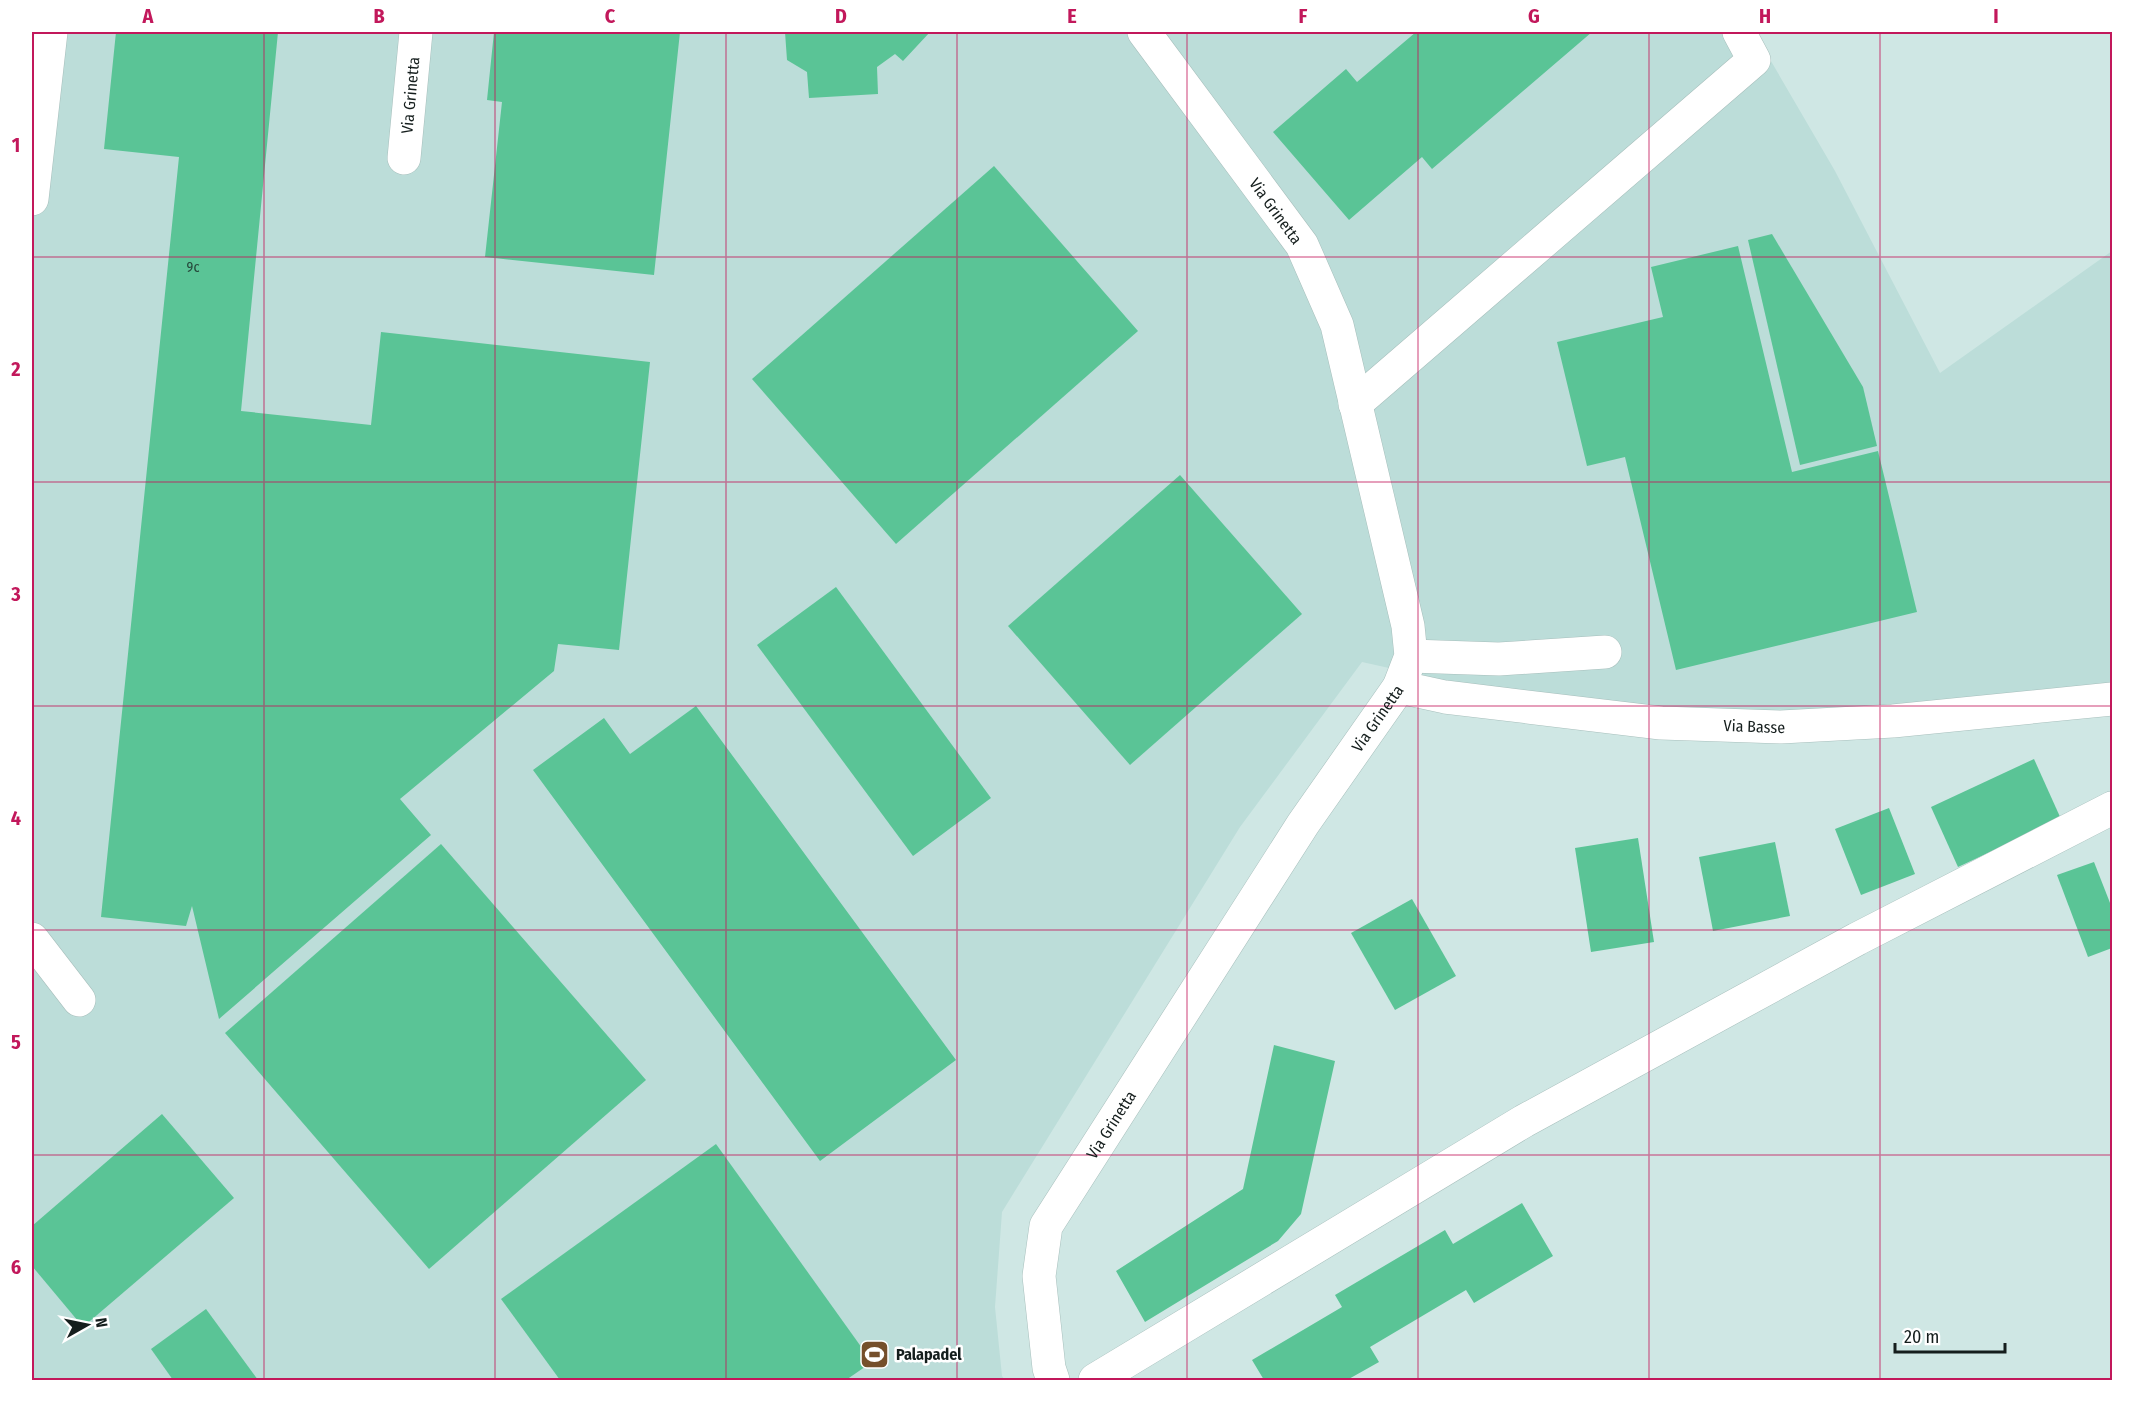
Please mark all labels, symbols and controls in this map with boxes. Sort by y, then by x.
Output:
text: A [142,4,155,28]
text: B [373,4,385,28]
text: C [605,4,616,28]
text: D [835,4,847,28]
text: E [1067,4,1077,28]
text: F [1299,4,1308,28]
text: G [1528,4,1540,28]
text: H [1759,4,1771,28]
text: I [1993,4,1999,28]
street label: Via Grinetta [397,56,424,135]
text: 1 [12,133,20,157]
street label: Via Grinetta [1245,175,1306,248]
house number: 9c [187,259,199,276]
text: 2 [10,357,21,381]
text: 3 [10,582,21,606]
street label: Via Grinetta [1348,681,1408,756]
street label: Via Basse [1723,716,1786,737]
text: 4 [11,806,21,830]
text: 5 [11,1030,21,1054]
street label: Via Grinetta [1082,1087,1140,1163]
text: 6 [11,1255,21,1279]
north arrow [57,1295,117,1355]
scale bar [1895,1316,2004,1354]
text: N [91,1317,111,1329]
text: 20 m [1904,1326,1939,1348]
sports icon: Palapadel [859,1338,891,1370]
place label: Palapadel [896,1345,962,1364]

